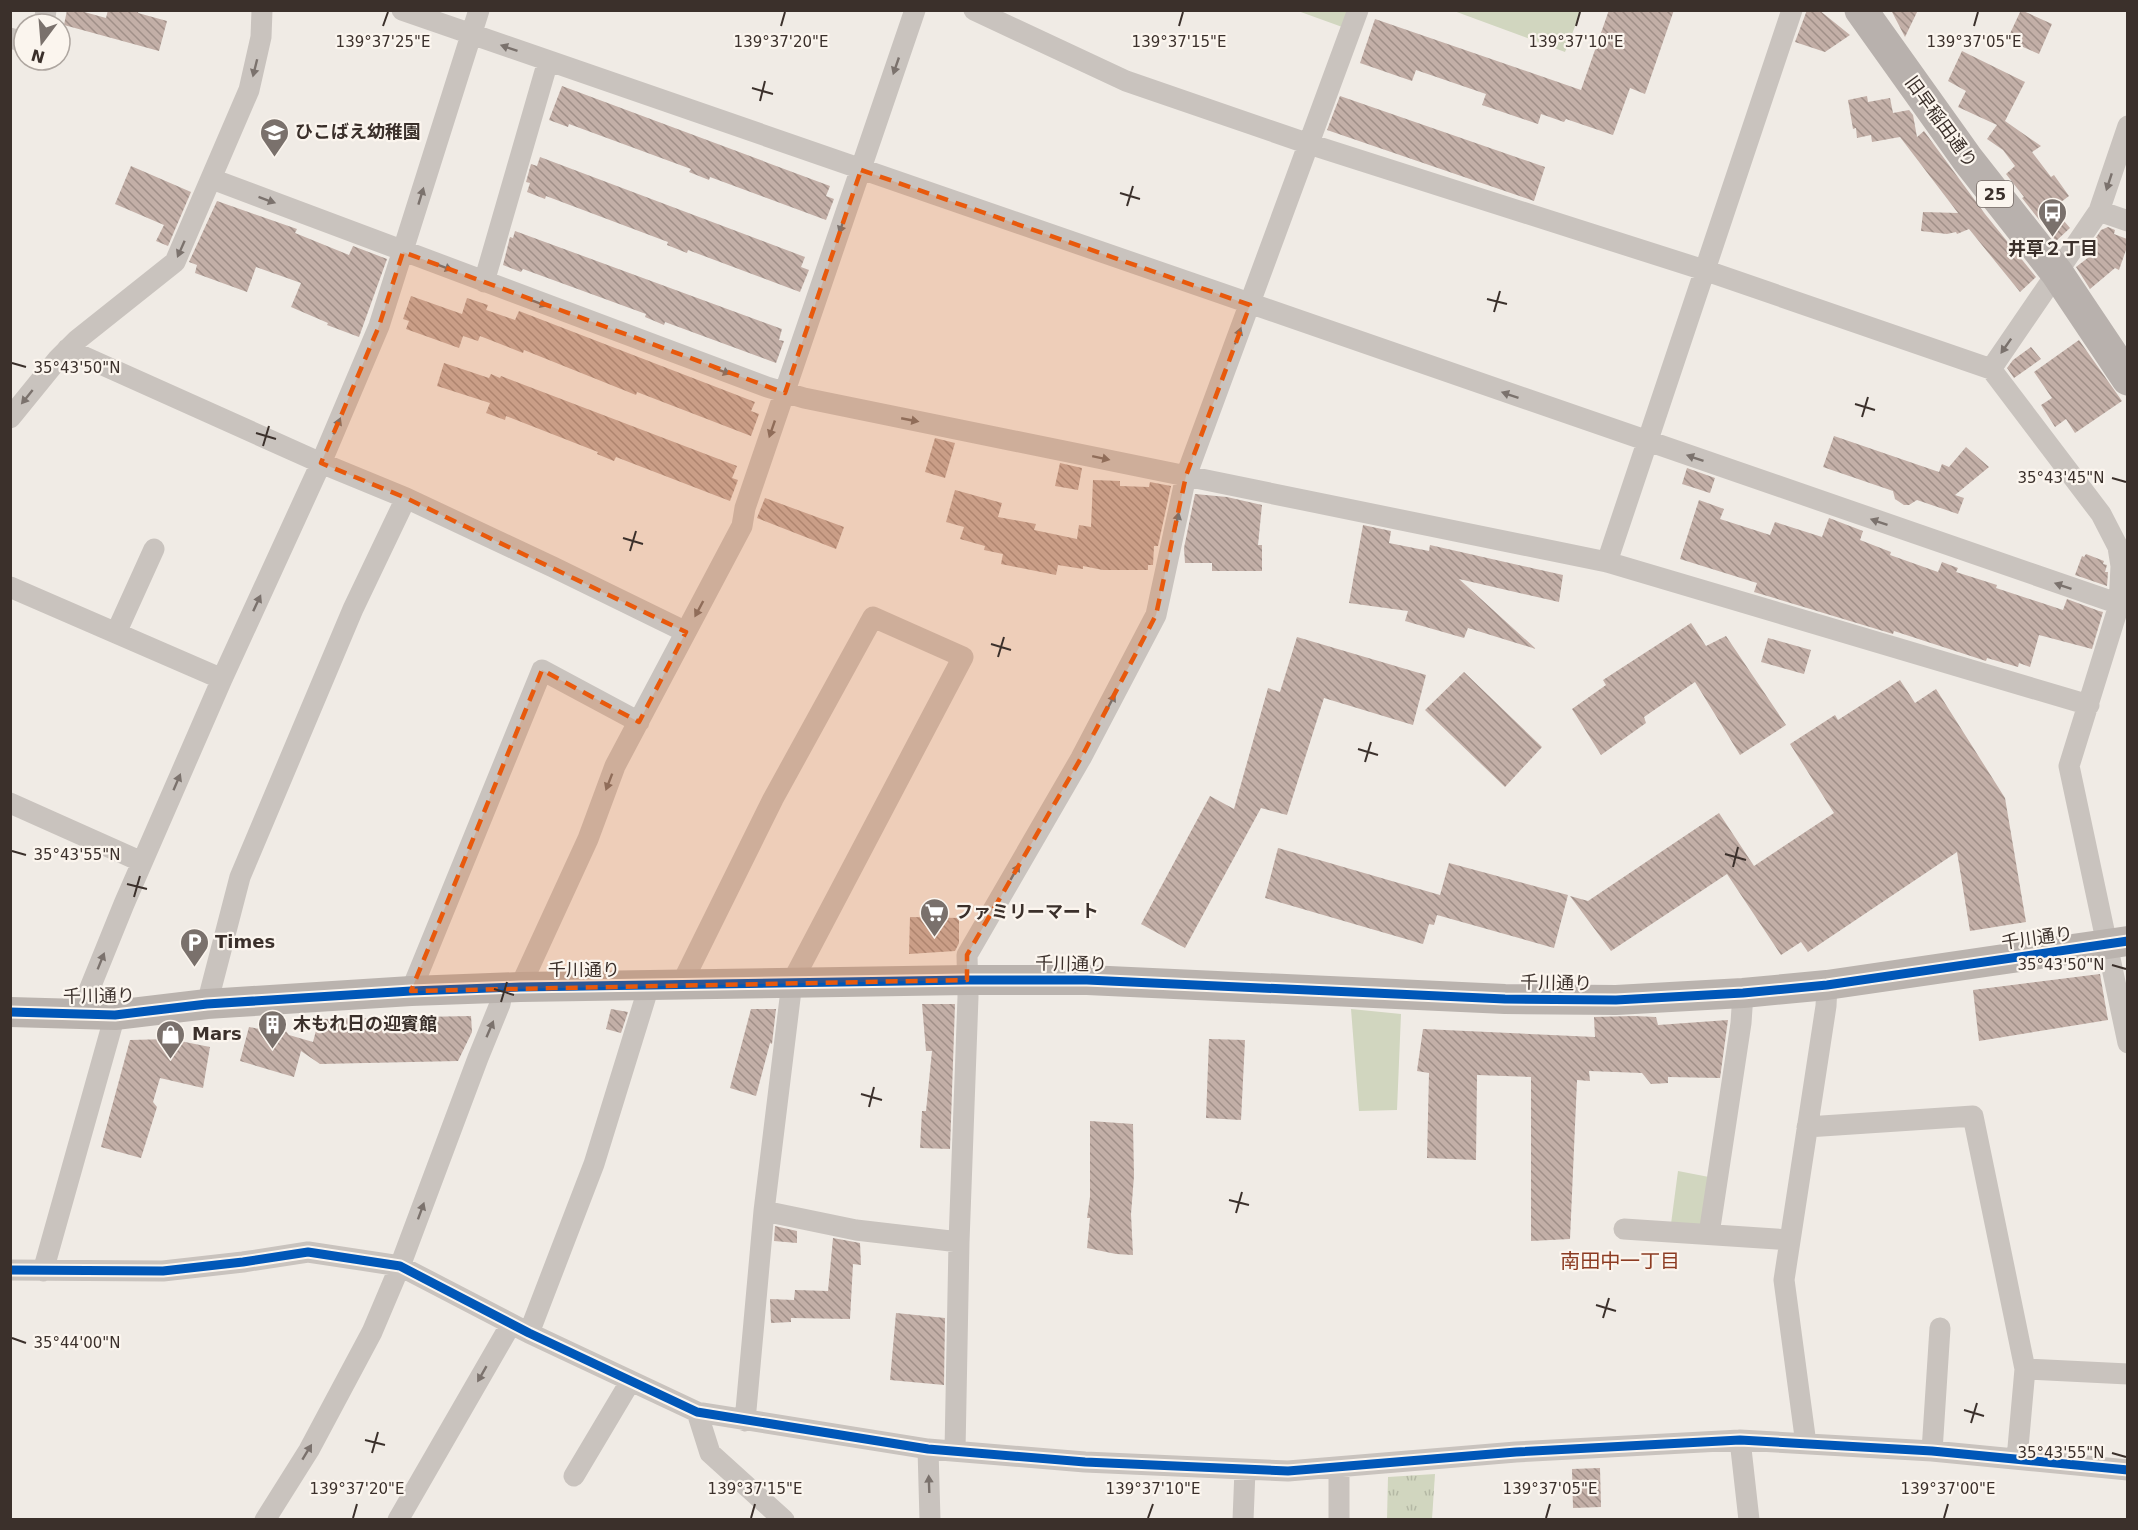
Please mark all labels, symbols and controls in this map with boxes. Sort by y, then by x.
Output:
north arrow [12,12,72,72]
text: 139°37'25"E [336,33,430,51]
text: 139°37'20"E [734,33,828,51]
text: 139°37'15"E [1132,33,1226,51]
text: 139°37'10"E [1529,33,1623,51]
text: 139°37'05"E [1927,33,2021,51]
one-way arrow [500,43,518,53]
text: N [29,45,47,67]
one-way arrow [891,57,901,75]
one-way arrow [250,59,260,78]
street label: 旧早稲田通り [1901,72,1982,172]
school or university icon: ひこばえ幼稚園 [258,116,290,158]
place label: ひこばえ幼稚園 [295,121,421,142]
one-way arrow [2104,173,2113,191]
road number: 25 [1977,181,2013,207]
one-way arrow [417,187,426,205]
one-way arrow [258,195,276,205]
bus stop icon: 井草２丁目 [2037,196,2069,238]
one-way arrow [837,216,846,234]
place label: 井草２丁目 [2008,238,2098,259]
one-way arrow [177,240,186,257]
one-way arrow [435,263,453,273]
one-way arrow [530,299,548,308]
one-way arrow [1234,327,1244,345]
one-way arrow [2000,338,2012,354]
text: 35°43'50"N [33,359,121,377]
one-way arrow [713,366,731,376]
one-way arrow [21,389,34,405]
one-way arrow [1501,389,1519,399]
one-way arrow [332,416,342,434]
one-way arrow [901,416,920,425]
one-way arrow [767,421,777,439]
one-way arrow [1686,453,1704,463]
one-way arrow [1092,454,1111,464]
text: 35°43'45"N [2017,469,2105,487]
one-way arrow [1173,511,1182,530]
one-way arrow [1870,517,1888,526]
one-way arrow [2054,580,2072,590]
one-way arrow [252,595,261,612]
one-way arrow [694,601,704,618]
one-way arrow [1106,693,1116,710]
one-way arrow [172,772,182,790]
one-way arrow [604,773,613,791]
text: 35°43'55"N [33,846,121,864]
one-way arrow [1010,863,1020,880]
supermarket icon: ファミリーマート [918,896,950,938]
place label: ファミリーマート [955,901,1099,922]
street label: 千川通り [2000,922,2074,953]
parking icon: Times [178,926,210,968]
place label: Times [215,931,275,952]
one-way arrow [97,952,106,970]
street label: 千川通り [1035,952,1107,975]
text: 35°43'50"N [2017,956,2105,974]
street label: 千川通り [548,959,620,980]
street label: 千川通り [1520,971,1592,994]
street label: 千川通り [63,984,135,1007]
building icon: 木もれ日の迎賓館 [256,1008,288,1050]
place label: 木もれ日の迎賓館 [293,1013,437,1034]
shop icon: Mars [155,1018,187,1060]
one-way arrow [485,1019,495,1037]
place label: Mars [192,1023,242,1044]
one-way arrow [416,1202,426,1220]
district label: 南田中一丁目 [1560,1249,1680,1273]
text: 35°44'00"N [33,1334,121,1352]
one-way arrow [477,1366,487,1383]
one-way arrow [302,1444,313,1460]
text: 35°43'55"N [2017,1444,2105,1462]
one-way arrow [924,1475,934,1494]
text: 139°37'20"E [310,1480,404,1498]
text: 139°37'15"E [708,1480,802,1498]
text: 139°37'10"E [1106,1480,1200,1498]
text: 139°37'05"E [1503,1480,1597,1498]
text: 139°37'00"E [1901,1480,1995,1498]

